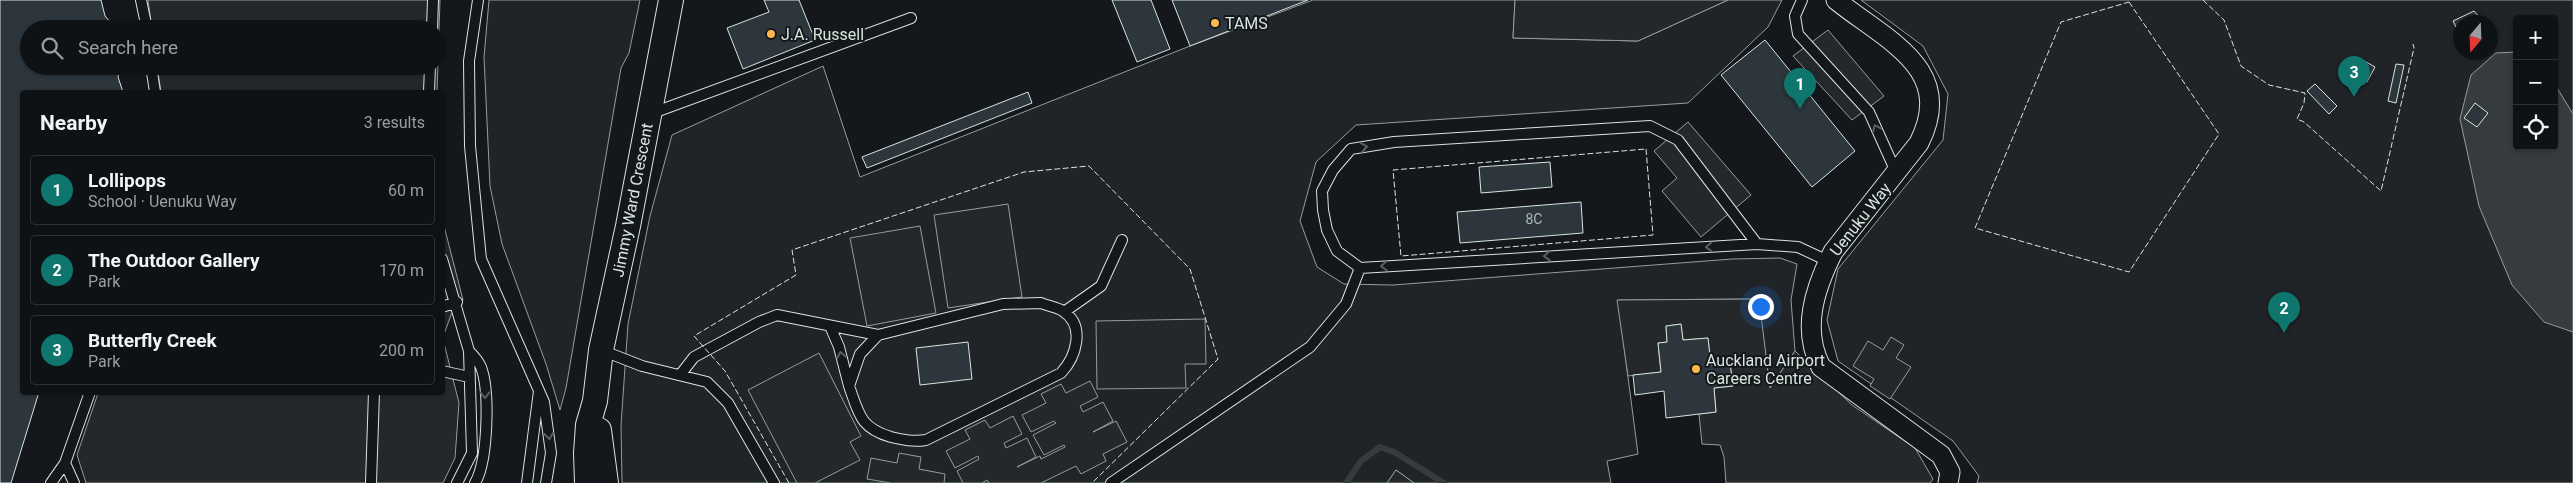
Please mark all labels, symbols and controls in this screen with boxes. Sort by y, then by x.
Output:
place label: TAMS [1225,14,1268,33]
north arrow [2453,15,2498,60]
map controls [2513,15,2558,150]
button: + [2513,15,2558,60]
marker: TAMS [1209,17,1221,29]
search box [20,20,445,75]
place label: J.A. Russell [781,25,864,44]
marker: J.A. Russell [765,28,777,40]
icon: search [38,34,66,62]
text: Search here [78,36,178,59]
pin: 3 [2338,56,2370,97]
button: − [2513,60,2558,105]
pin: 1 [1784,68,1816,109]
button: locate [2513,105,2558,150]
text: Nearby [40,111,107,135]
text: 3 results [364,113,425,132]
street label: Jimmy Ward Crescent [608,121,657,279]
one-way arrow [1872,124,1883,133]
one-way arrow [1360,142,1369,152]
text: Lollipops [88,169,166,192]
street label: Uenuku Way [1826,179,1895,260]
text: 1 [52,181,62,200]
text: 60 m [388,181,424,200]
text: School · Uenuku Way [88,192,236,211]
house number: 8C [1526,211,1542,227]
one-way arrow [1705,241,1713,252]
text: The Outdoor Gallery [88,249,260,272]
one-way arrow [1542,251,1550,262]
text: 2 [52,261,62,280]
text: 170 m [379,261,424,280]
one-way arrow [1380,261,1388,272]
text: Park [88,272,120,291]
pin: 2 [2268,292,2300,333]
your location [1748,294,1774,320]
text: Butterfly Creek [88,329,217,352]
text: 3 [52,341,62,360]
text: 200 m [379,341,424,360]
one-way arrow [836,351,846,360]
place label: Auckland Airport Careers Centre [1706,351,1825,388]
text: Park [88,352,120,371]
marker: Auckland Airport Careers Centre [1690,363,1702,375]
one-way arrow [480,391,491,399]
one-way arrow [543,433,554,441]

